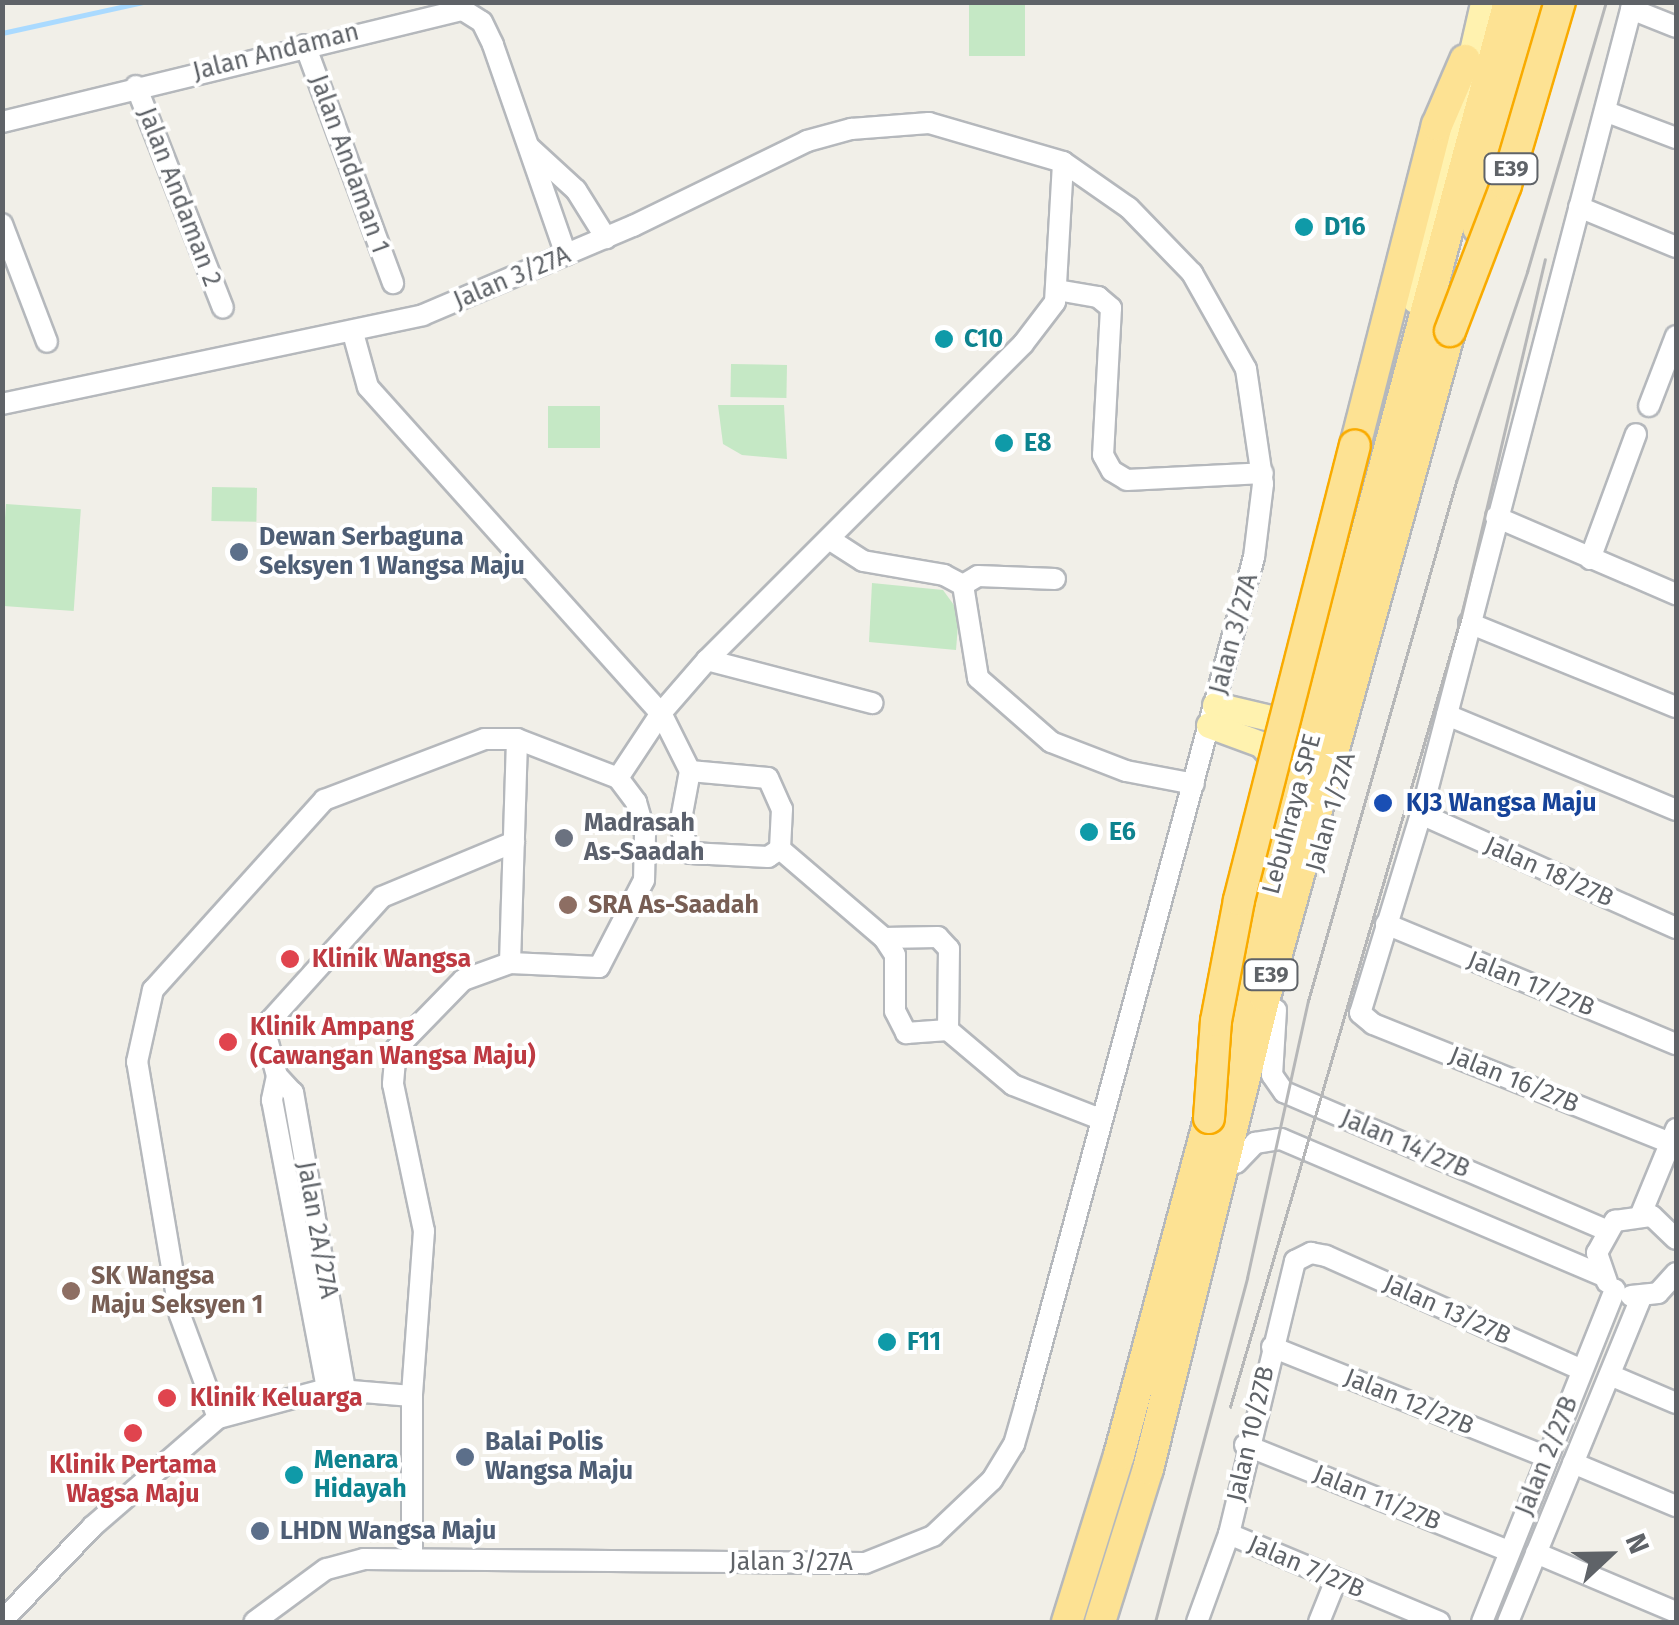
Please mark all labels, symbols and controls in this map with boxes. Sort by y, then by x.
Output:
street label: Jalan Andaman [190,17,362,87]
street label: Jalan Andaman 1 [303,71,395,257]
street label: Jalan Andaman 2 [131,103,227,291]
road number: E39 [1481,152,1541,186]
place label: D16 [1324,212,1366,242]
marker: D16 [1293,216,1315,238]
street label: Jalan 3/27A [449,240,575,316]
place label: C10 [964,324,1003,354]
marker: C10 [933,328,955,350]
place label: E8 [1024,428,1051,458]
marker: E8 [993,432,1015,454]
place label: Dewan Serbaguna Seksyen 1 Wangsa Maju [259,523,525,582]
marker: Dewan Serbaguna Seksyen 1 Wangsa Maju [228,541,250,563]
street label: Jalan 3/27A [1203,570,1265,698]
street label: Lebuhraya SPE [1256,730,1328,898]
street label: Jalan 1/27A [1300,749,1362,875]
place label: KJ3 Wangsa Maju [1406,788,1596,818]
marker: KJ3 Wangsa Maju [1370,790,1396,816]
place label: Madrasah As-Saadah [584,809,705,868]
place label: E6 [1109,817,1136,847]
marker: E6 [1078,821,1100,843]
marker: Madrasah As-Saadah [553,827,575,849]
street label: Jalan 18/27B [1480,830,1618,914]
place label: SRA As-Saadah [588,890,759,920]
marker: SRA As-Saadah [557,894,579,916]
place label: Klinik Wangsa [312,944,471,974]
street label: Jalan 17/27B [1463,945,1599,1023]
marker: Klinik Wangsa [277,946,303,972]
road number: E39 [1241,958,1301,992]
place label: Klinik Ampang (Cawangan Wangsa Maju) [250,1013,536,1072]
marker: Klinik Ampang (Cawangan Wangsa Maju) [215,1029,241,1055]
street label: Jalan 16/27B [1445,1040,1583,1120]
street label: Jalan 14/27B [1336,1103,1474,1185]
street label: Jalan 2A/27A [290,1159,344,1301]
place label: SK Wangsa Maju Seksyen 1 [91,1262,263,1321]
street label: Jalan 13/27B [1379,1269,1515,1351]
marker: SK Wangsa Maju Seksyen 1 [60,1280,82,1302]
place label: F11 [907,1327,941,1357]
marker: F11 [876,1331,898,1353]
street label: Jalan 12/27B [1340,1362,1478,1442]
street label: Jalan 10/27B [1221,1363,1281,1505]
place label: Klinik Keluarga [190,1383,363,1413]
marker: Klinik Keluarga [154,1385,180,1411]
street label: Jalan 2/27B [1510,1392,1584,1520]
marker: Klinik Pertama Wagsa Maju [120,1420,146,1446]
place label: Balai Polis Wangsa Maju [485,1428,633,1487]
place label: Menara Hidayah [314,1446,407,1505]
marker: Balai Polis Wangsa Maju [454,1446,476,1468]
place label: Klinik Pertama Wagsa Maju [49,1451,217,1510]
street label: Jalan 11/27B [1309,1459,1445,1537]
marker: Menara Hidayah [283,1464,305,1486]
north arrow [1559,1505,1659,1605]
place label: LHDN Wangsa Maju [280,1516,496,1546]
marker: LHDN Wangsa Maju [249,1520,271,1542]
street label: Jalan 7/27B [1243,1529,1369,1605]
text: N [1618,1529,1656,1558]
street label: Jalan 3/27A [729,1547,853,1577]

